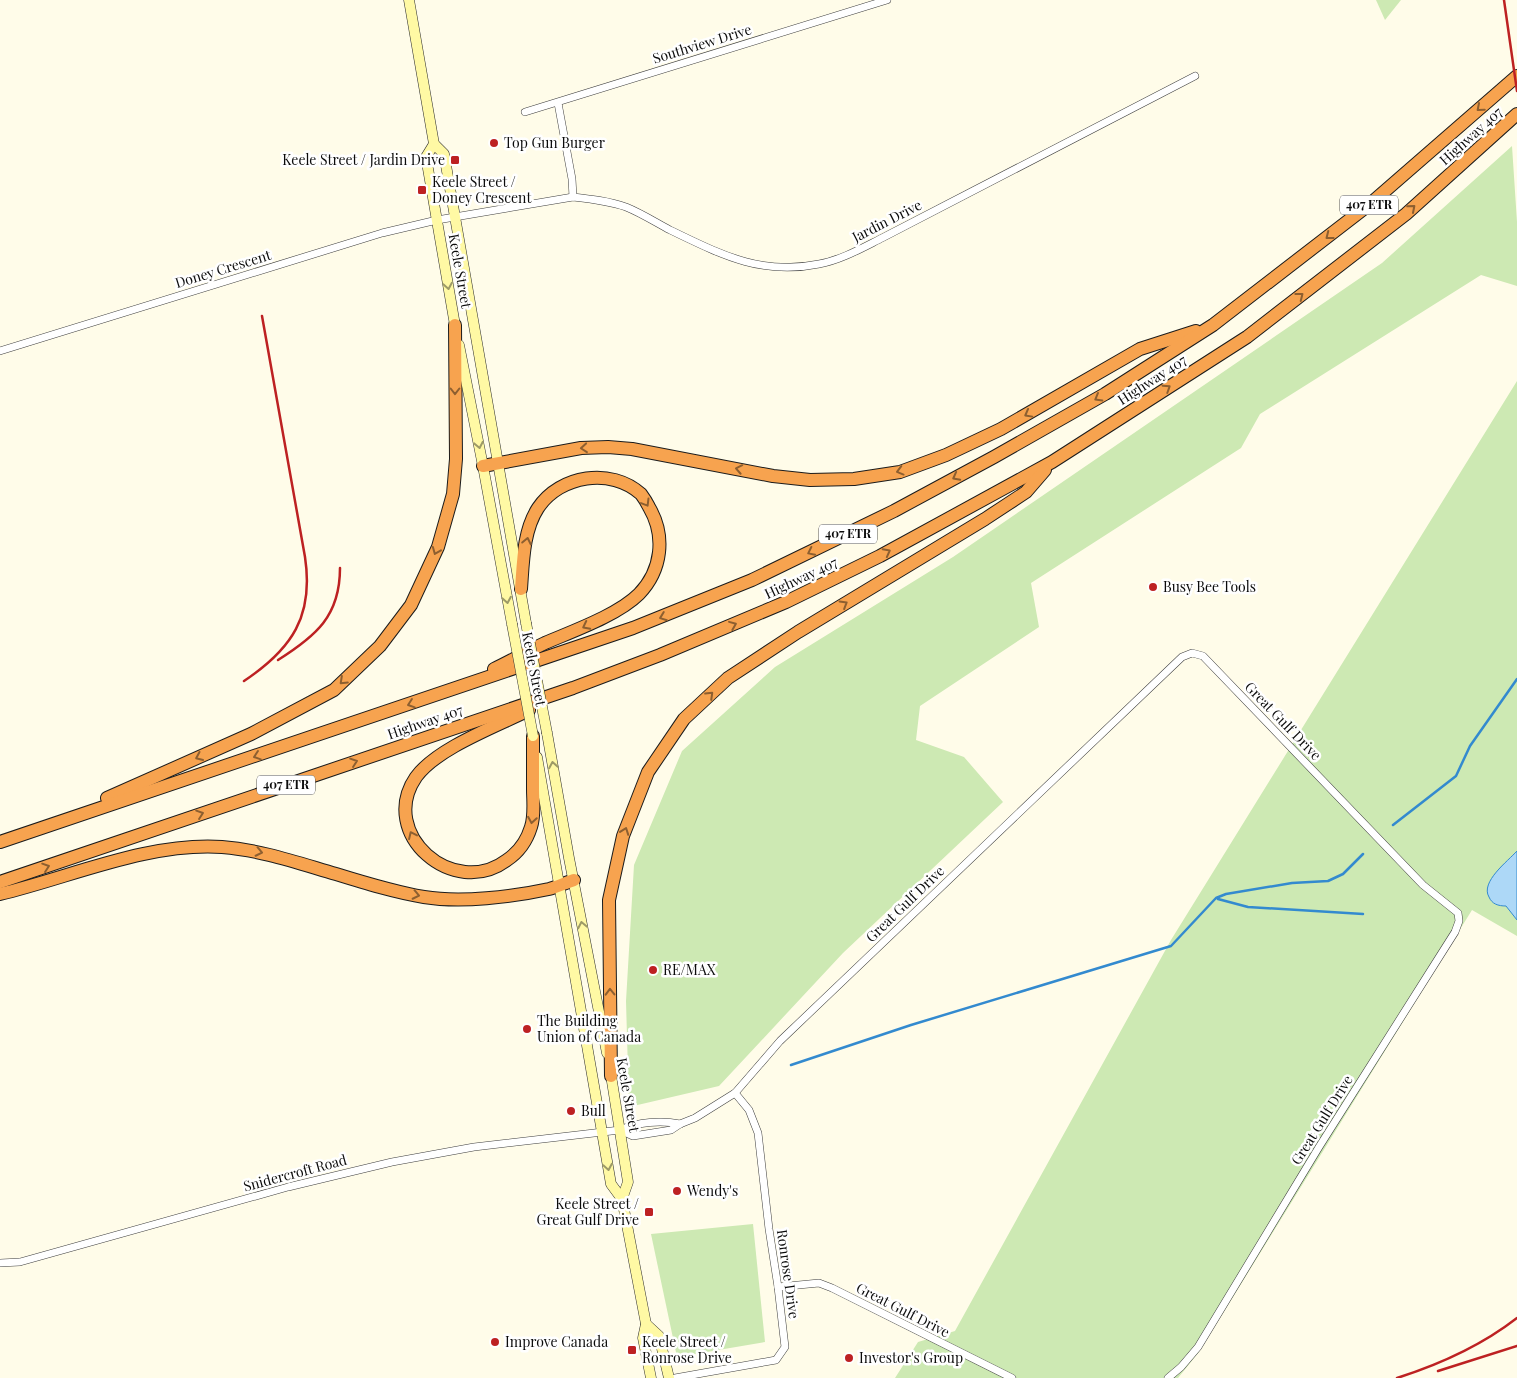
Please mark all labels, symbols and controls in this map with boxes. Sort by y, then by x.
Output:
street label: Southview Drive [650,19,754,68]
street label: Highway 407 [1435,102,1506,169]
one-way arrow [1477,103,1486,112]
place label: Top Gun Burger [504,133,606,152]
marker: Top Gun Burger [488,137,500,149]
place label: Keele Street / Jardin Drive [282,150,445,169]
marker: Keele Street / Jardin Drive [449,154,461,166]
place label: Keele Street / Doney Crescent [432,172,532,207]
marker: Keele Street / Doney Crescent [416,184,428,196]
street label: Jardin Drive [848,195,925,247]
road number: 407 ETR [1340,196,1398,214]
one-way arrow [1407,205,1416,214]
one-way arrow [1326,230,1335,238]
street label: Keele Street [445,232,477,311]
street label: Doney Crescent [173,245,274,292]
one-way arrow [443,281,453,290]
one-way arrow [1295,292,1304,301]
street label: Highway 407 [1114,350,1190,409]
one-way arrow [1162,385,1171,395]
one-way arrow [450,388,460,395]
one-way arrow [1094,392,1103,402]
one-way arrow [1024,407,1033,417]
one-way arrow [474,441,484,449]
one-way arrow [579,442,587,453]
one-way arrow [735,465,743,475]
one-way arrow [895,465,904,476]
one-way arrow [952,471,961,481]
one-way arrow [640,497,650,506]
road number: 407 ETR [819,524,877,544]
one-way arrow [521,536,532,545]
one-way arrow [431,546,442,555]
one-way arrow [808,546,817,556]
one-way arrow [882,548,891,558]
street label: Highway 407 [761,552,841,603]
place label: Busy Bee Tools [1163,577,1256,596]
marker: Busy Bee Tools [1147,581,1159,593]
one-way arrow [502,596,512,605]
one-way arrow [838,601,847,611]
one-way arrow [659,611,667,621]
one-way arrow [582,619,591,630]
one-way arrow [728,621,736,631]
street label: Keele Street [518,630,551,709]
one-way arrow [339,675,348,684]
street label: Great Gulf Drive [1241,677,1326,764]
one-way arrow [704,692,713,701]
one-way arrow [407,698,415,708]
street label: Highway 407 [385,700,465,743]
one-way arrow [253,750,261,760]
one-way arrow [195,751,204,762]
one-way arrow [349,758,358,768]
one-way arrow [548,760,558,769]
road number: 407 ETR [257,776,315,794]
one-way arrow [195,810,204,820]
one-way arrow [527,815,537,824]
one-way arrow [619,828,629,836]
one-way arrow [408,831,419,840]
one-way arrow [255,847,264,857]
street label: Great Gulf Drive [861,861,948,946]
one-way arrow [41,863,50,873]
one-way arrow [411,889,420,900]
one-way arrow [578,920,588,929]
place label: RE/MAX [663,960,716,979]
marker: RE/MAX [647,964,659,976]
one-way arrow [605,988,615,996]
place label: The Building Union of Canada [537,1011,641,1046]
marker: The Building Union of Canada [521,1023,533,1035]
street label: Keele Street [613,1056,645,1135]
street label: Great Gulf Drive [1286,1071,1357,1168]
place label: Bull [581,1101,606,1120]
marker: Bull [565,1105,577,1117]
street label: Snidercroft Road [241,1150,349,1195]
one-way arrow [602,1163,613,1171]
place label: Wendy's [686,1181,738,1200]
marker: Wendy's [671,1185,683,1197]
place label: Keele Street / Great Gulf Drive [537,1194,639,1229]
marker: Keele Street / Great Gulf Drive [643,1206,655,1218]
street label: Ronrose Drive [773,1228,804,1320]
street label: Great Gulf Drive [853,1278,953,1341]
place label: Improve Canada [505,1332,608,1351]
place label: Keele Street / Ronrose Drive [642,1332,732,1367]
marker: Improve Canada [489,1336,501,1348]
marker: Keele Street / Ronrose Drive [626,1344,638,1356]
place label: Investor's Group [859,1348,963,1367]
marker: Investor's Group [843,1352,855,1364]

